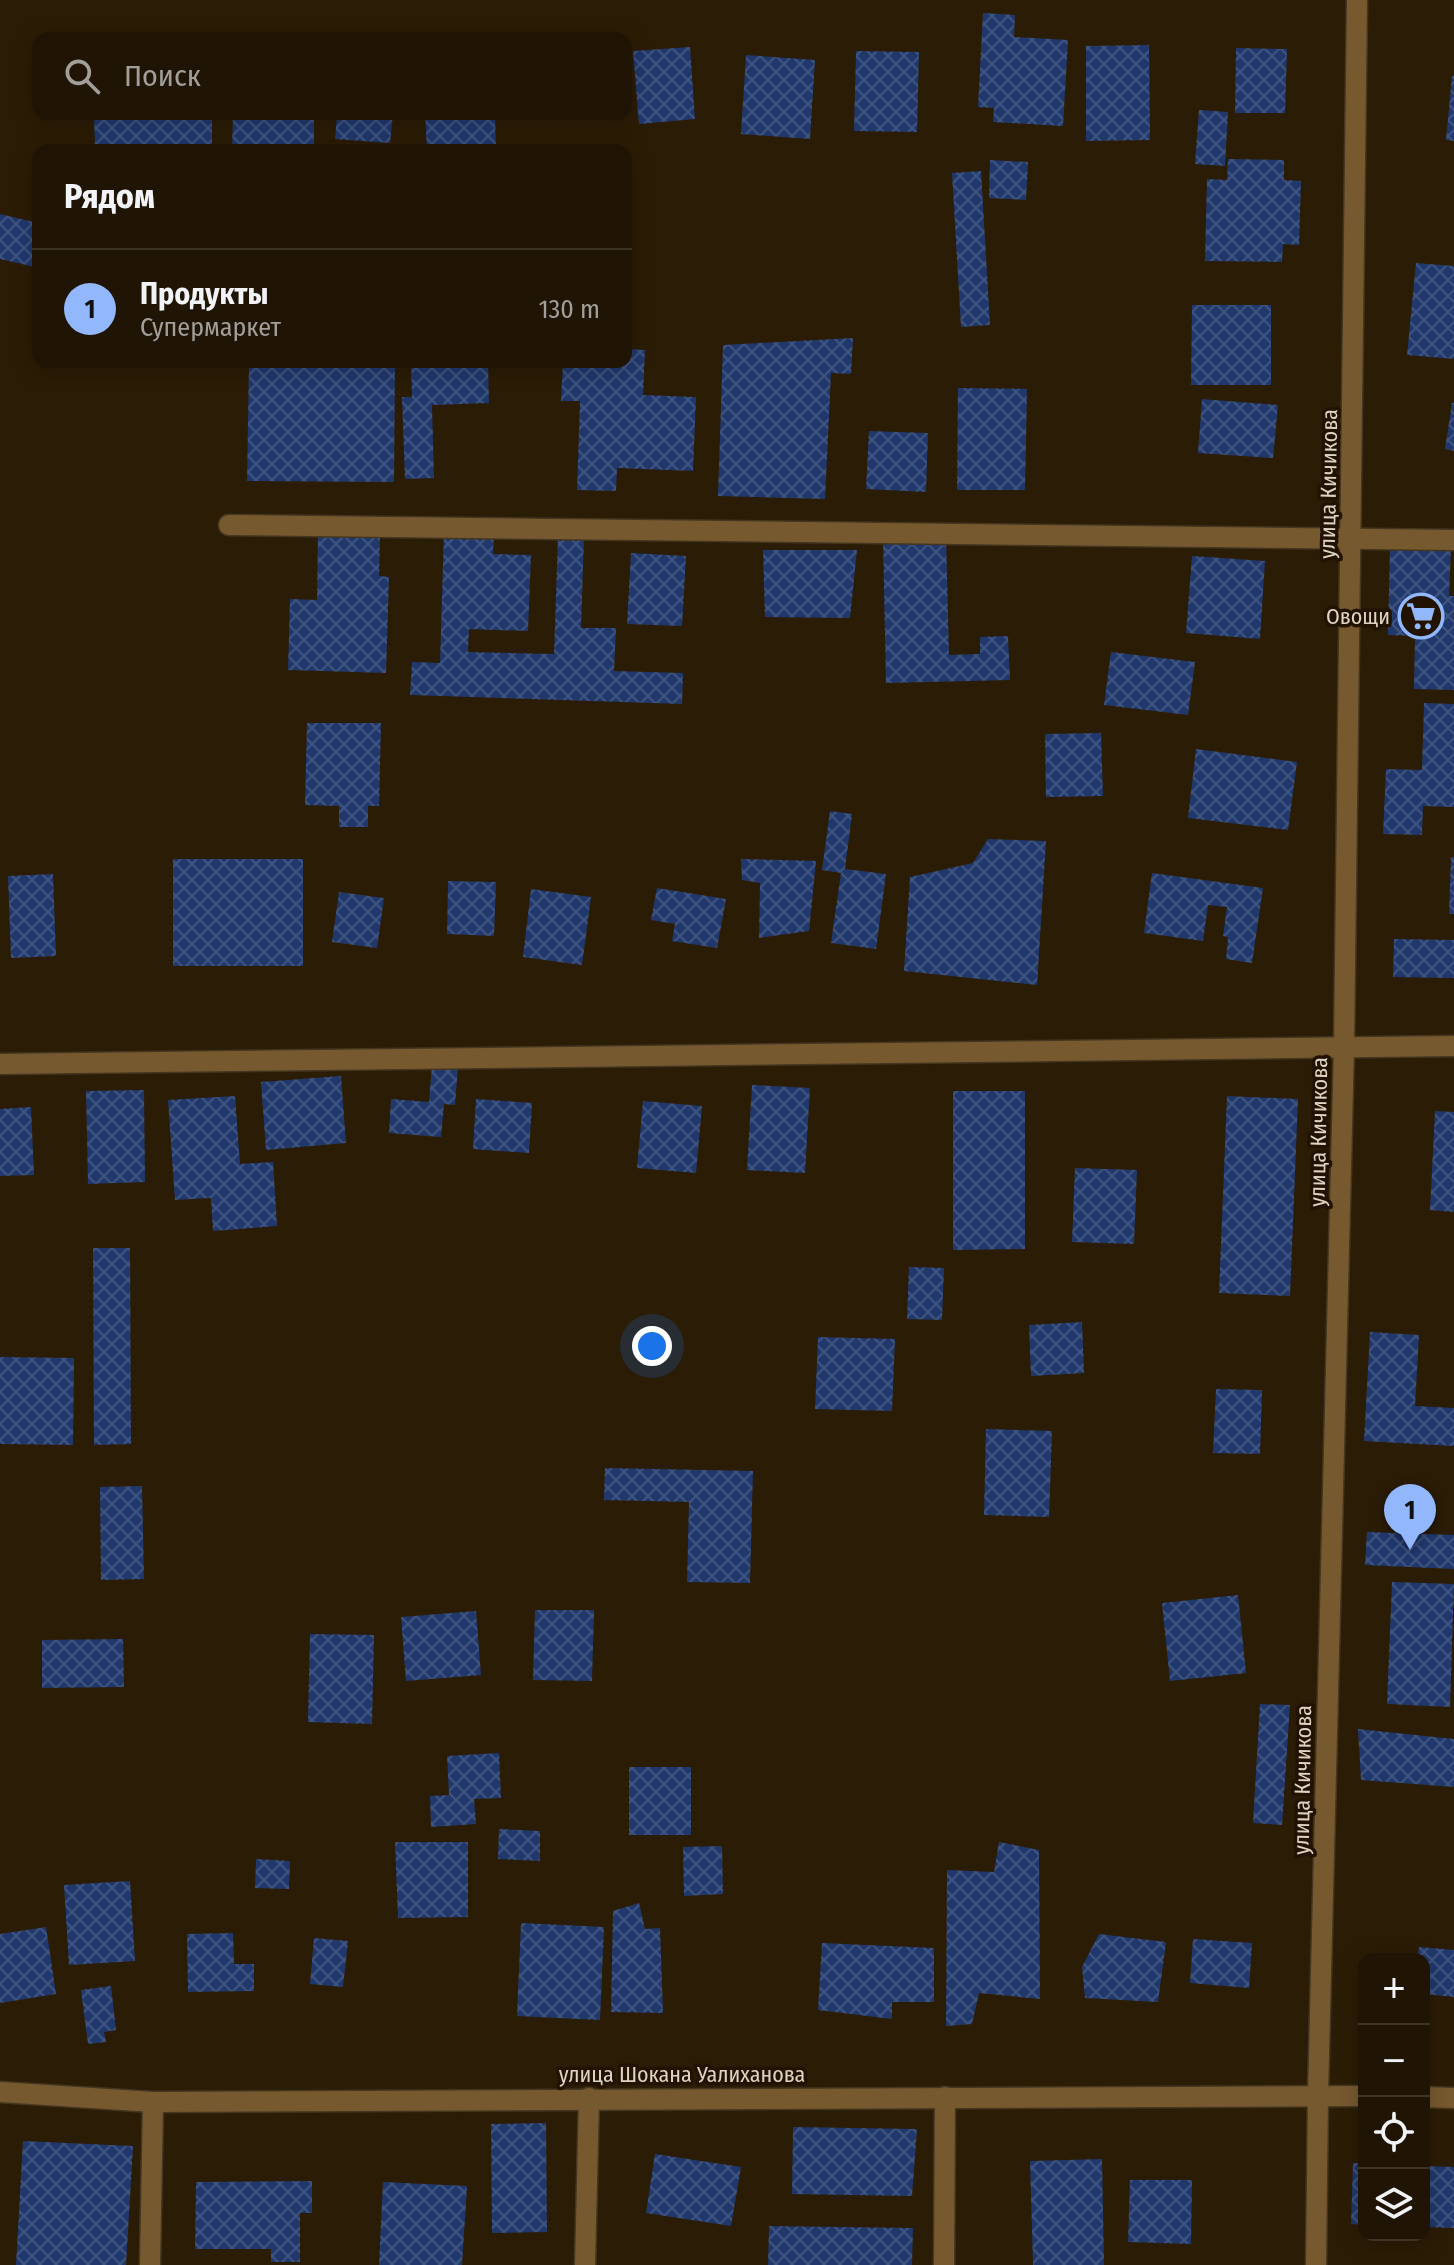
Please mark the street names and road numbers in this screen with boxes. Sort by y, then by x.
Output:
street label: улица Кичикова [1314,409,1343,559]
street label: улица Кичикова [1304,1057,1333,1207]
street label: улица Кичикова [1288,1705,1317,1855]
street label: улица Шокана Уалиханова [559,2061,805,2088]

